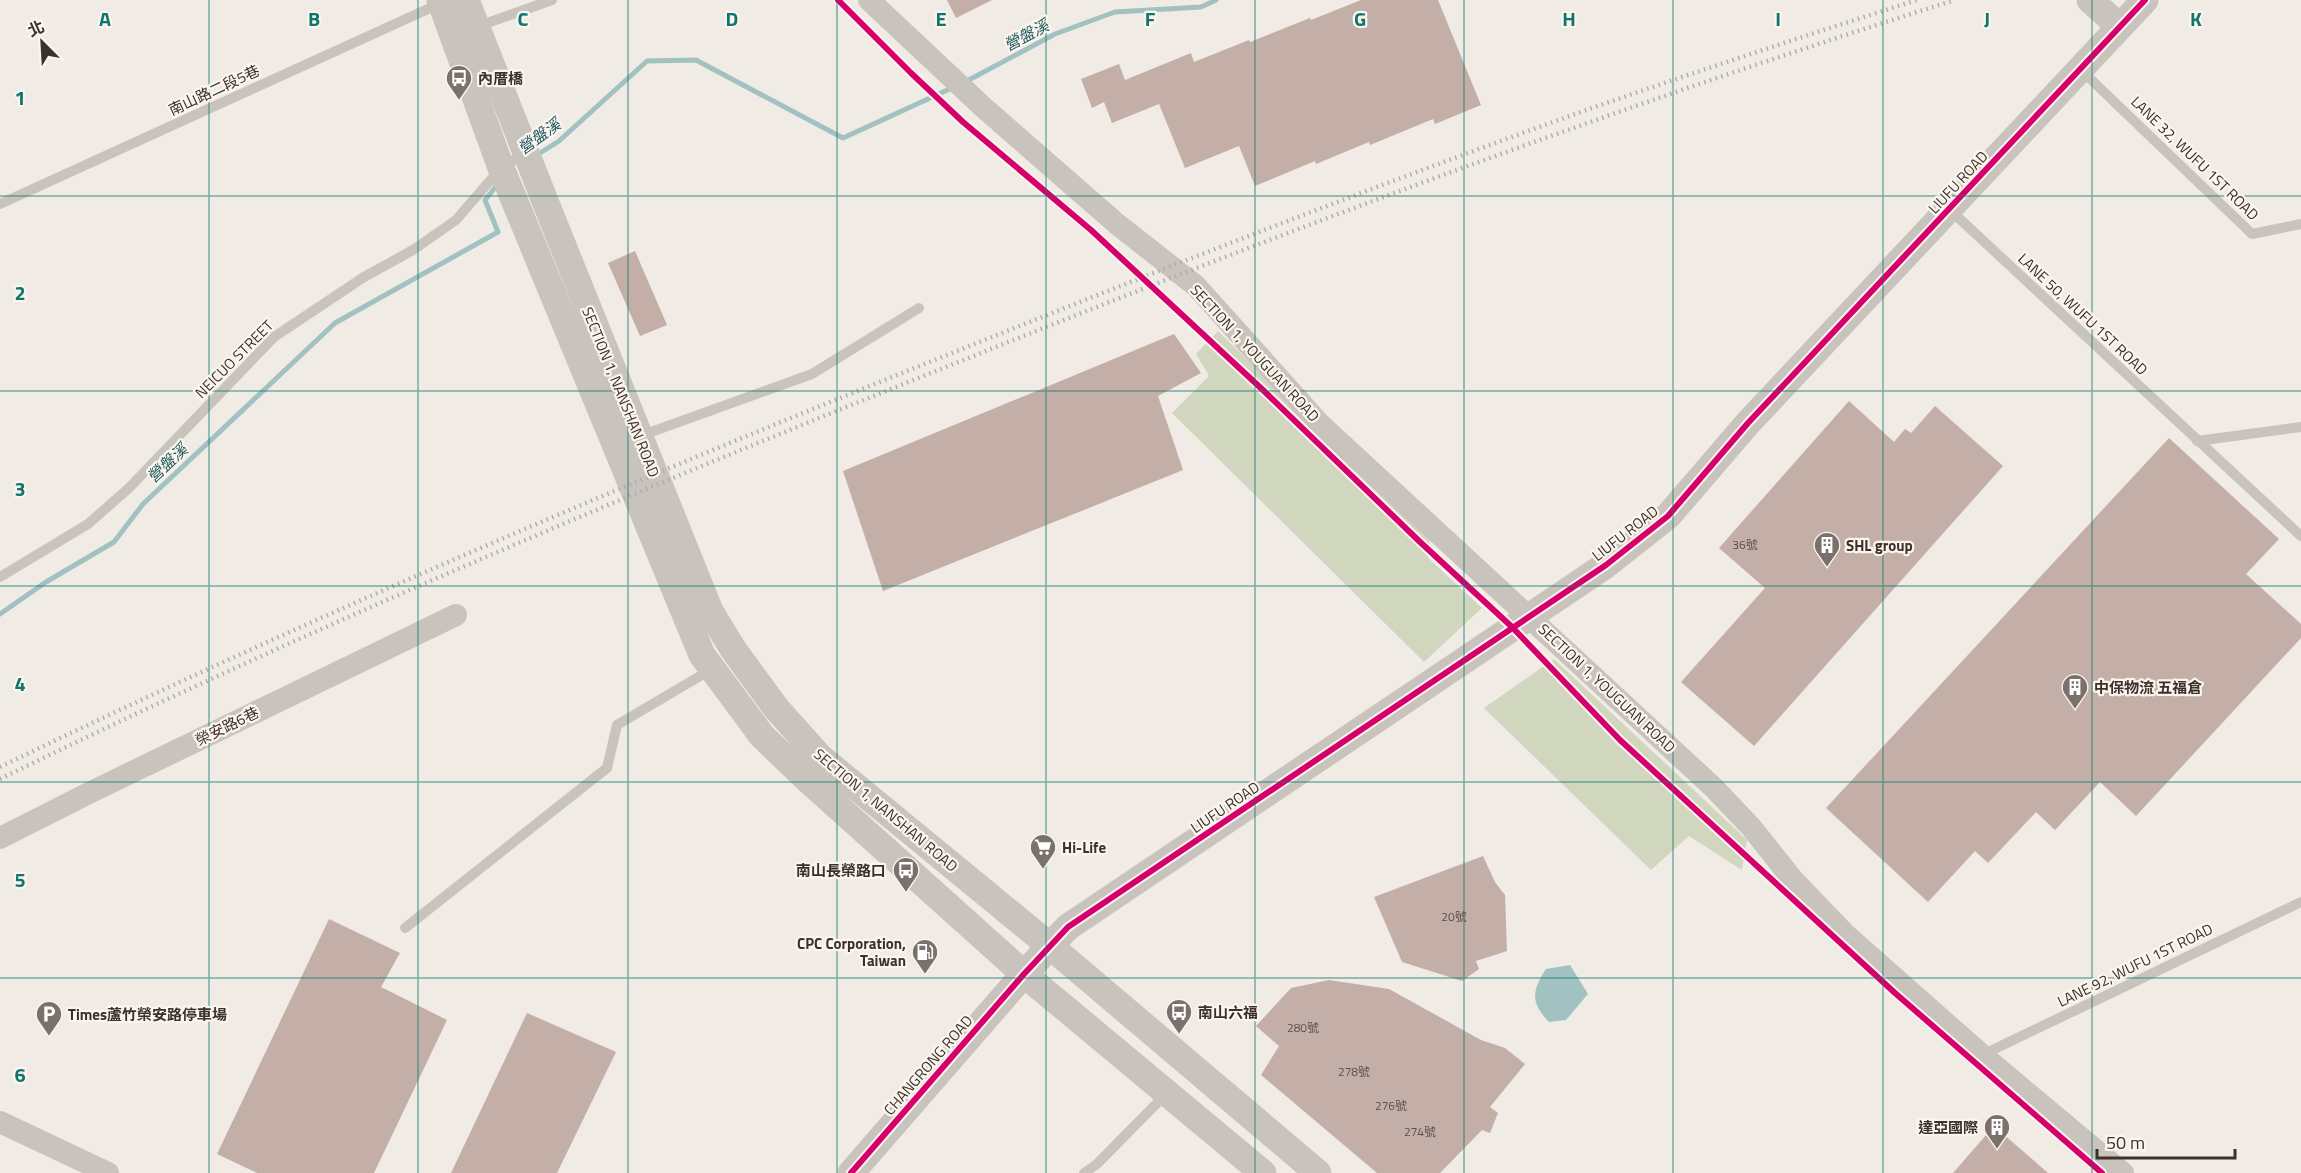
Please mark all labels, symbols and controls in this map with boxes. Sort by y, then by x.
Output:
text: A [99,3,111,34]
text: B [308,3,320,34]
text: C [518,3,529,34]
text: D [726,3,738,34]
text: E [935,3,947,34]
text: F [1145,3,1156,34]
text: G [1354,3,1366,34]
text: H [1562,3,1576,34]
text: I [1775,3,1781,34]
text: J [1984,3,1990,34]
text: K [2190,3,2202,34]
north arrow [12,12,72,72]
water label: 營盤溪 [999,12,1055,57]
text: 北 [24,14,48,43]
street label: 南山路二段5巷 [165,59,263,121]
bus stop icon: 內厝橋 [444,63,474,101]
place label: 內厝橋 [478,67,524,90]
text: 1 [14,82,26,113]
street label: LANE 32, WUFU 1ST ROAD [2126,91,2264,225]
water label: 營盤溪 [513,111,567,160]
street label: LIUFU ROAD [1923,145,1993,219]
street label: LANE 50, WUFU 1ST ROAD [2013,247,2153,381]
text: 2 [14,277,26,308]
street label: SECTION 1, YOUGUAN ROAD [1185,279,1325,427]
street label: SECTION 1, NANSHAN ROAD [576,303,666,481]
street label: NEICUO STREET [189,314,279,404]
water label: 營盤溪 [141,436,194,488]
text: 3 [14,473,26,504]
street label: LIUFU ROAD [1587,500,1663,566]
building icon: SHL group [1812,530,1842,568]
place label: SHL group [1846,534,1913,557]
house number: 36號 [1732,535,1758,554]
street label: SECTION 1, YOUGUAN ROAD [1533,618,1681,758]
text: 4 [14,668,26,699]
building icon: 中保物流 五福倉 [2060,672,2090,710]
place label: 中保物流 五福倉 [2094,676,2202,699]
street label: 榮安路6巷 [191,701,263,751]
street label: SECTION 1, NANSHAN ROAD [809,743,963,877]
street label: LIUFU ROAD [1186,775,1264,839]
supermarket icon: Hi-Life [1028,832,1058,870]
place label: Hi-Life [1062,836,1106,859]
bus stop icon: 南山長榮路口 [891,855,921,893]
place label: 南山長榮路口 [796,859,886,882]
text: 5 [14,864,26,895]
house number: 20號 [1441,907,1467,926]
street label: LANE 92, WUFU 1ST ROAD [2053,917,2217,1013]
place label: CPC Corporation, Taiwan [797,932,906,972]
fuel station icon: CPC Corporation, Taiwan [910,937,940,975]
bus stop icon: 南山六福 [1164,997,1194,1035]
parking icon: Times蘆竹榮安路停車場 [34,999,64,1037]
place label: 南山六福 [1198,1001,1258,1024]
place label: Times蘆竹榮安路停車場 [68,1003,227,1026]
street label: CHANGRONG ROAD [878,1010,978,1120]
house number: 280號 [1287,1018,1319,1037]
text: 6 [14,1059,26,1090]
house number: 278號 [1338,1062,1370,1081]
house number: 276號 [1375,1096,1407,1115]
building icon: 達亞國際 [1982,1112,2012,1150]
place label: 達亞國際 [1918,1116,1978,1139]
house number: 274號 [1404,1122,1436,1141]
scale bar [2097,1122,2235,1160]
text: 50 m [2106,1129,2145,1156]

